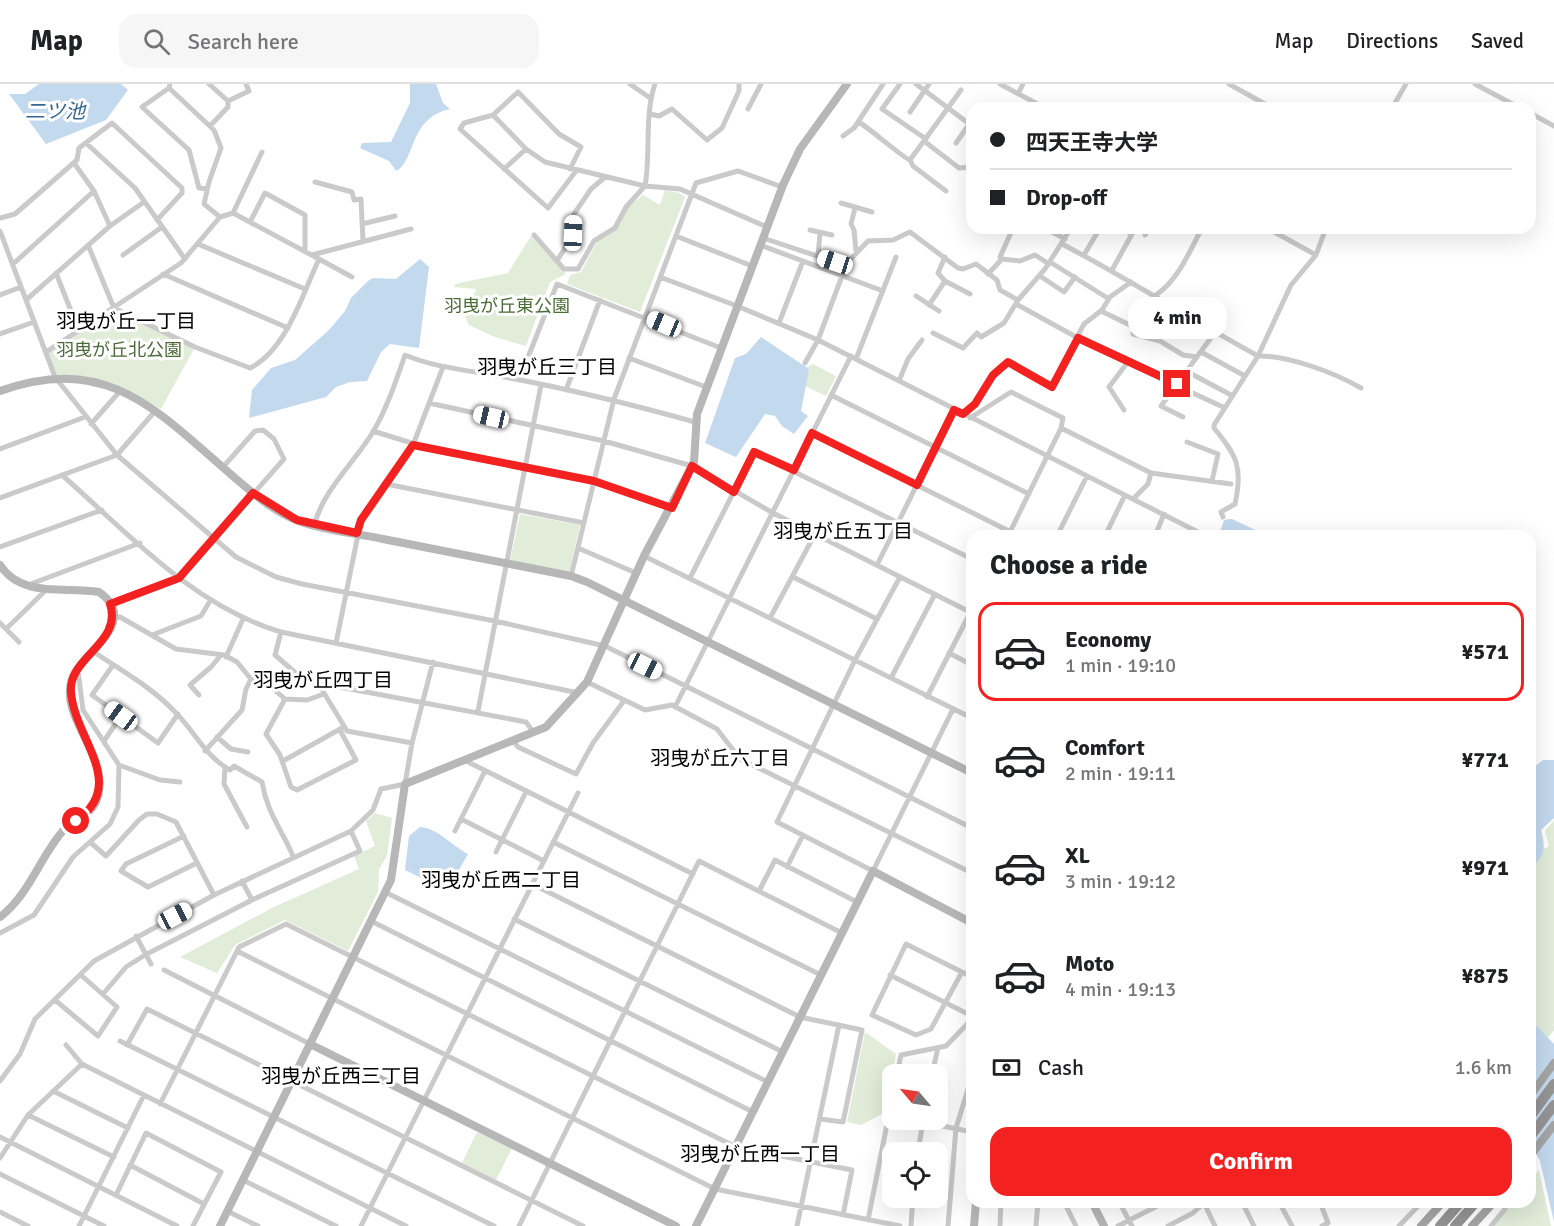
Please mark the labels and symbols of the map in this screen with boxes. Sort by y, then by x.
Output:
water label: 二ツ池 [25,99,87,124]
car [563,215,583,251]
car [815,248,855,276]
park label: 羽曳が丘東公園 [444,295,570,317]
callout: 4 min [1128,297,1226,339]
district label: 羽曳が丘一丁目 [56,309,196,334]
car [644,309,684,339]
park label: 羽曳が丘北公園 [56,339,182,361]
district label: 羽曳が丘三丁目 [477,355,617,380]
route end [1163,370,1190,397]
car [471,404,511,430]
district label: 羽曳が丘五丁目 [773,519,913,544]
car [625,650,665,682]
district label: 羽曳が丘四丁目 [253,668,393,693]
car [101,698,141,734]
district label: 羽曳が丘六丁目 [650,746,790,771]
route start [62,807,89,834]
district label: 羽曳が丘西二丁目 [421,868,581,893]
car [155,900,195,932]
district label: 羽曳が丘西三丁目 [261,1064,421,1089]
north arrow [882,1064,948,1130]
district label: 羽曳が丘西一丁目 [680,1142,840,1167]

